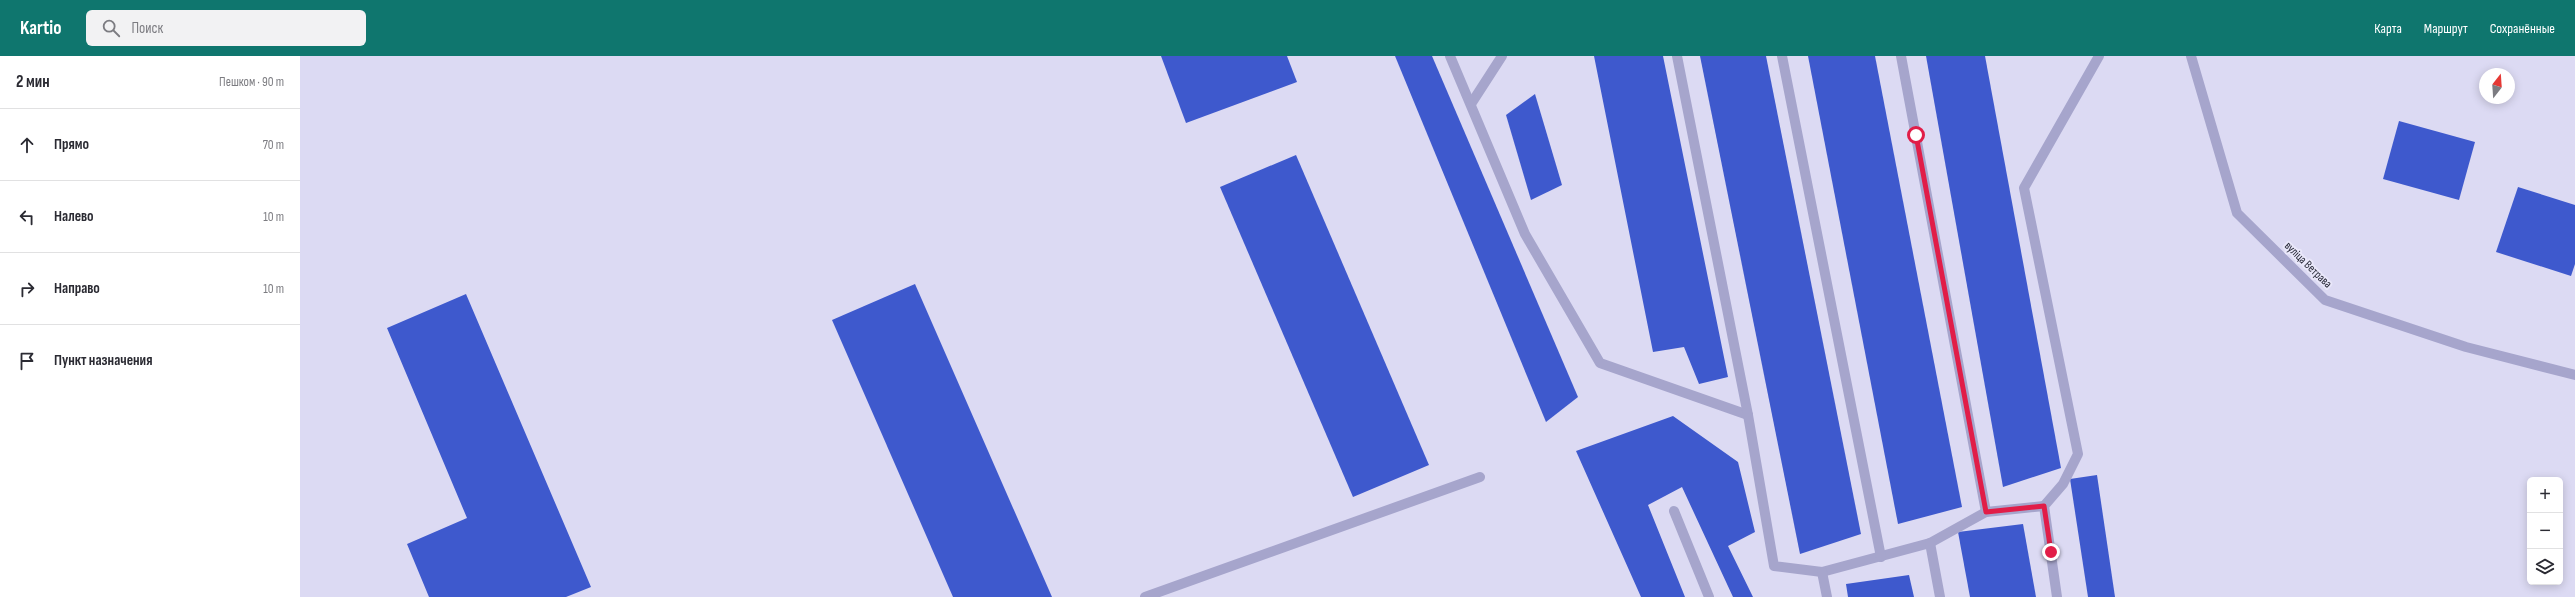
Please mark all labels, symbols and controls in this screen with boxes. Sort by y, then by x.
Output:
search box [86,10,366,46]
text: Kartio [20,17,62,40]
icon: search [100,17,122,39]
text: Поиск [132,19,163,38]
text: Карта [2374,20,2402,37]
text: Маршрут [2424,20,2468,37]
text: Сохранённые [2490,20,2555,37]
north arrow [2479,68,2515,104]
text: 2 мин [16,72,50,92]
text: Пешком · 90 m [219,74,284,90]
route start [1907,126,1925,144]
icon: ahead [16,134,38,156]
text: Прямо [54,135,89,154]
text: 70 m [263,137,284,153]
icon: left [16,206,38,228]
text: Налево [54,207,94,226]
text: 10 m [263,209,284,225]
street label: вуліца Ветрава [2281,239,2335,292]
icon: right [16,278,38,300]
text: Направо [54,279,100,298]
text: 10 m [263,281,284,297]
icon: arrive [16,350,38,372]
text: Пункт назначения [54,351,152,370]
map controls [2527,477,2563,585]
button: + [2527,477,2563,513]
button: − [2527,513,2563,549]
route end [2042,543,2060,561]
button: layers [2527,549,2563,585]

